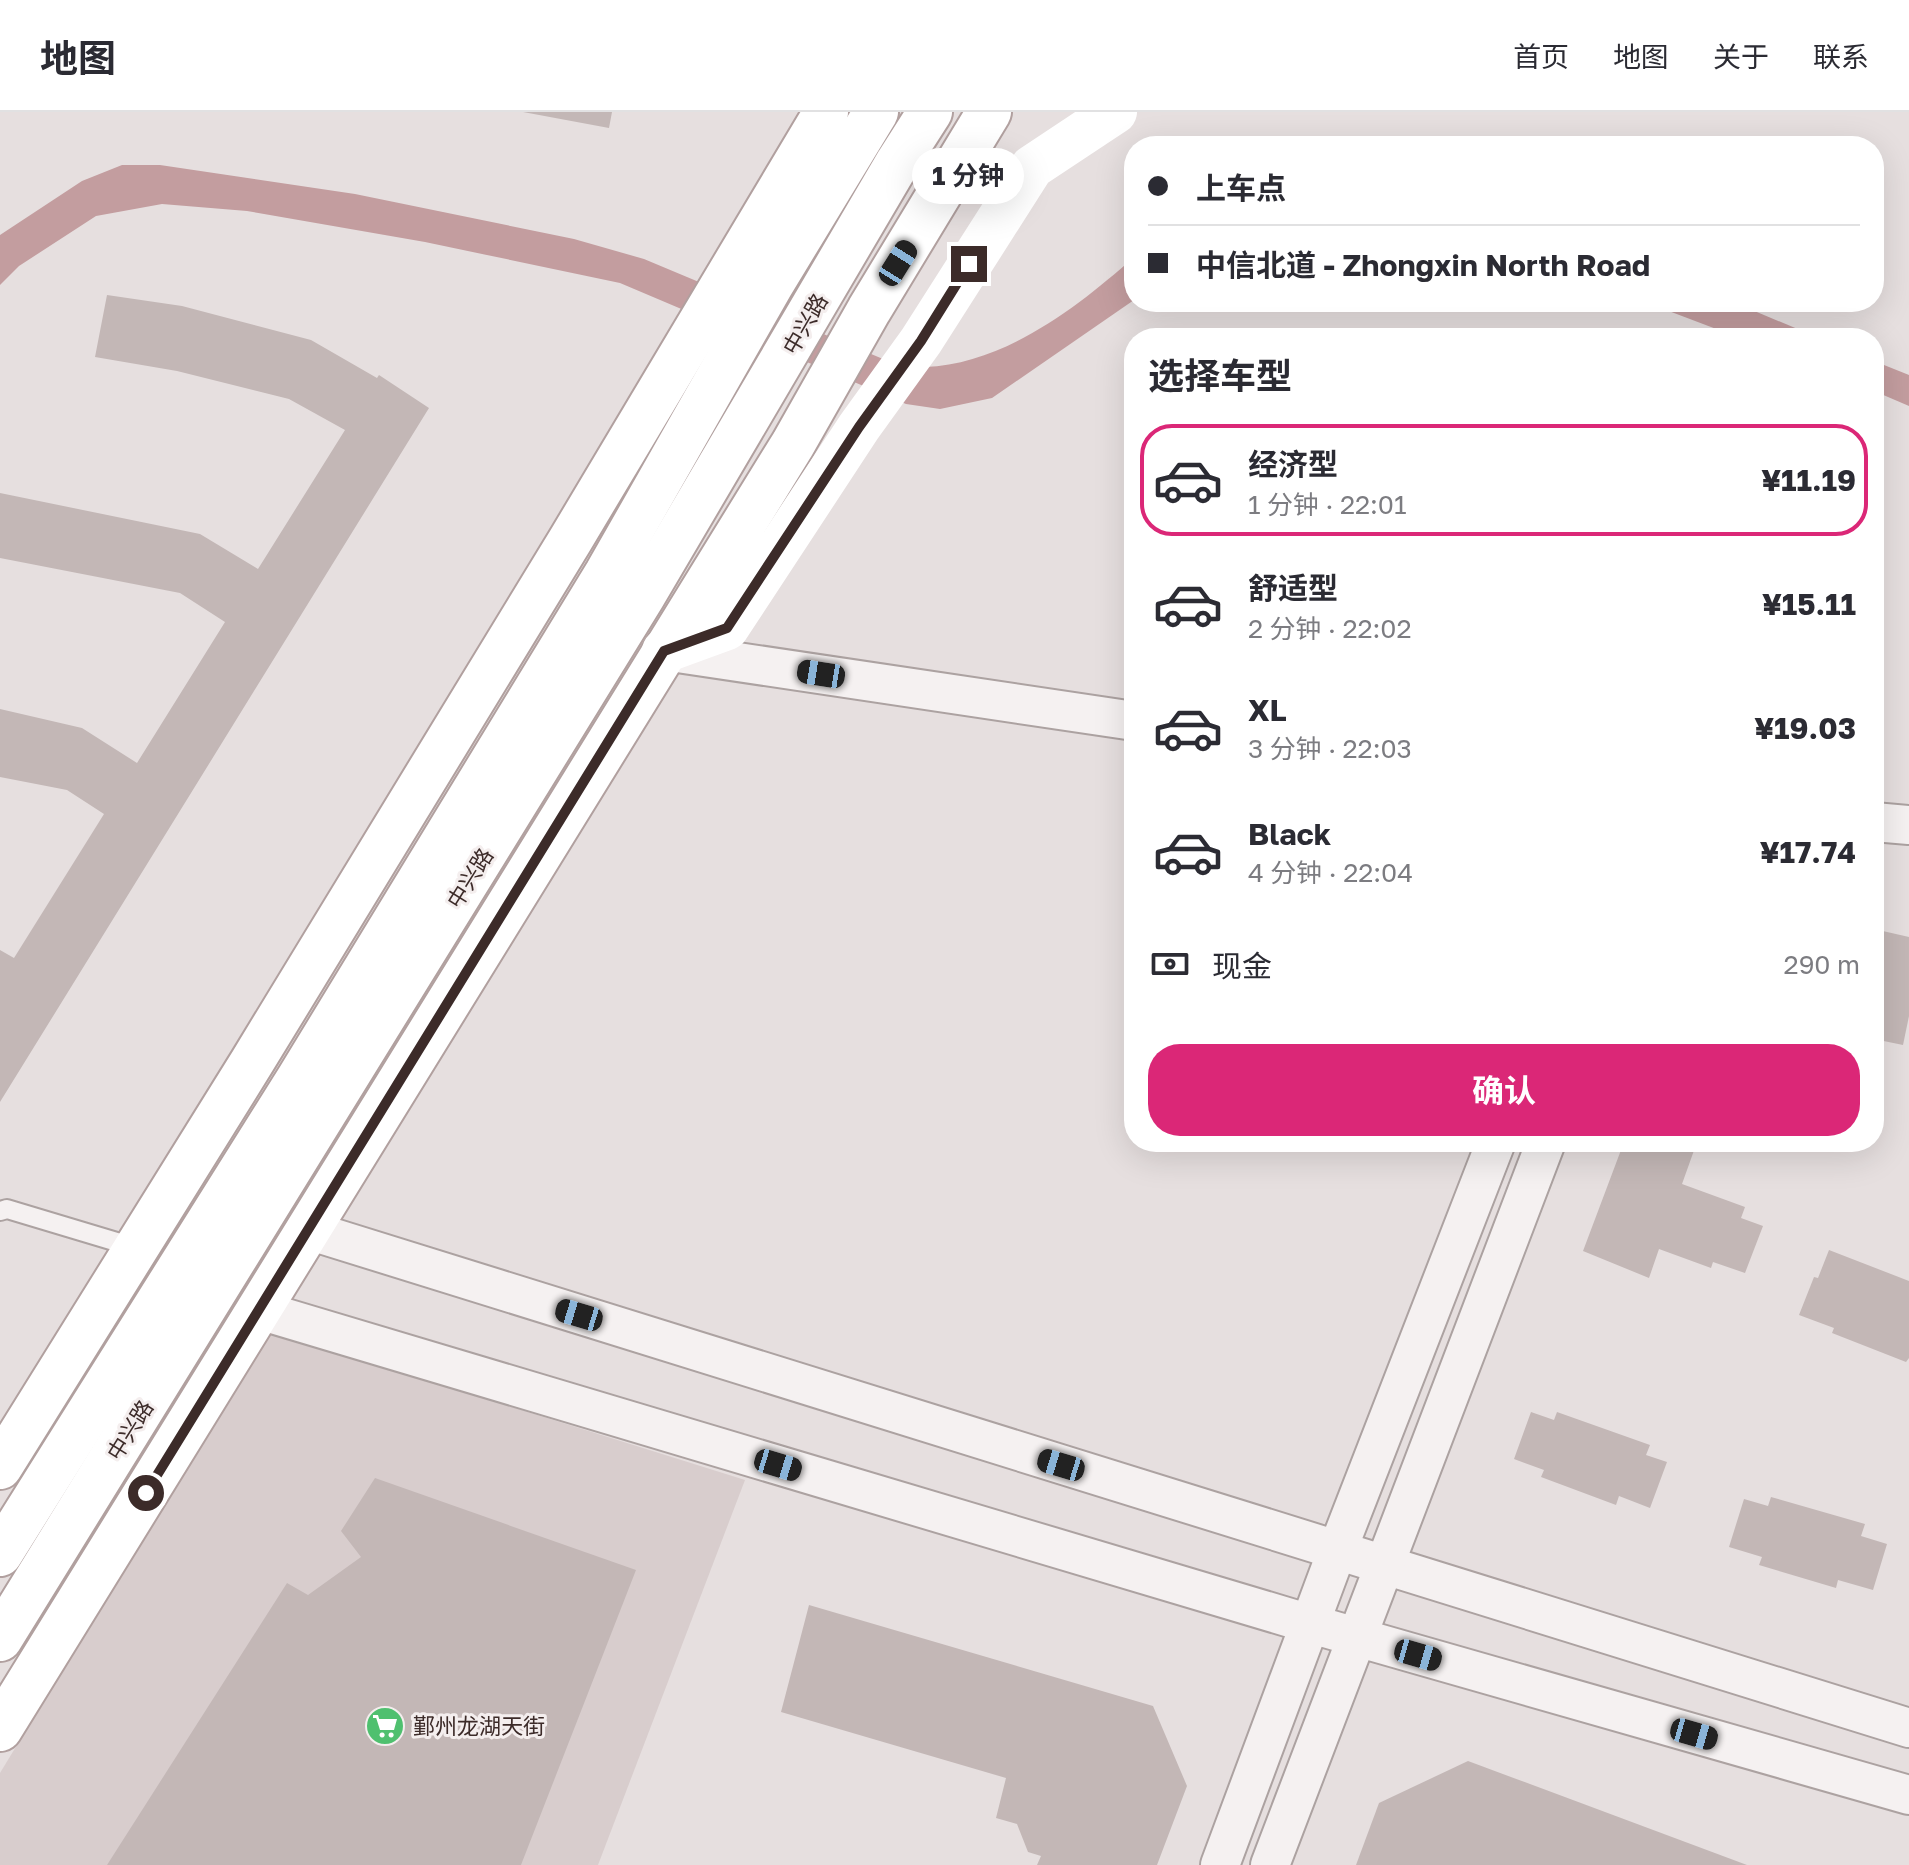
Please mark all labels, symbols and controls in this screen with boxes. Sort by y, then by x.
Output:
text: 地图 [40,35,116,80]
text: 首页 [1513,40,1569,73]
text: 地图 [1613,40,1669,73]
text: 关于 [1713,40,1769,73]
text: 联系 [1813,40,1869,73]
callout: 1 分钟 [913,148,1025,204]
text: 1 分钟 [932,160,1004,191]
text: 上车点 [1196,170,1286,206]
car [875,236,921,290]
route end [951,246,987,282]
text: 中信北道 - Zhongxin North Road [1196,247,1650,283]
street label: 中兴路 [776,288,833,359]
text: 选择车型 [1148,354,1292,397]
icon: car [1152,444,1224,516]
text: 经济型 [1248,446,1338,482]
text: ¥11.19 [1761,462,1856,498]
text: 1 分钟 · 22:01 [1248,489,1407,520]
icon: car [1152,568,1224,640]
text: 舒适型 [1248,570,1338,606]
text: ¥15.11 [1762,586,1856,622]
text: 2 分钟 · 22:02 [1248,613,1412,644]
car [795,658,847,690]
icon: car [1152,692,1224,764]
text: XL [1248,692,1287,728]
text: ¥19.03 [1754,710,1856,746]
text: 3 分钟 · 22:03 [1248,733,1412,764]
icon: car [1152,816,1224,888]
text: Black [1248,816,1331,852]
text: ¥17.74 [1760,834,1856,870]
street label: 中兴路 [441,843,499,913]
text: 4 分钟 · 22:04 [1248,857,1413,888]
icon: cash [1148,942,1192,986]
text: 现金 [1212,948,1272,984]
text: 290 m [1784,949,1860,980]
button: 确认 [1148,1044,1860,1136]
car [553,1297,605,1333]
street label: 中兴路 [101,1395,159,1465]
car [752,1447,804,1483]
car [1035,1447,1087,1483]
route start [128,1475,164,1511]
car [1392,1637,1444,1673]
supermarket icon: 鄞州龙湖天街 [364,1705,406,1747]
place label: 鄞州龙湖天街 [413,1712,545,1739]
car [1668,1716,1720,1752]

